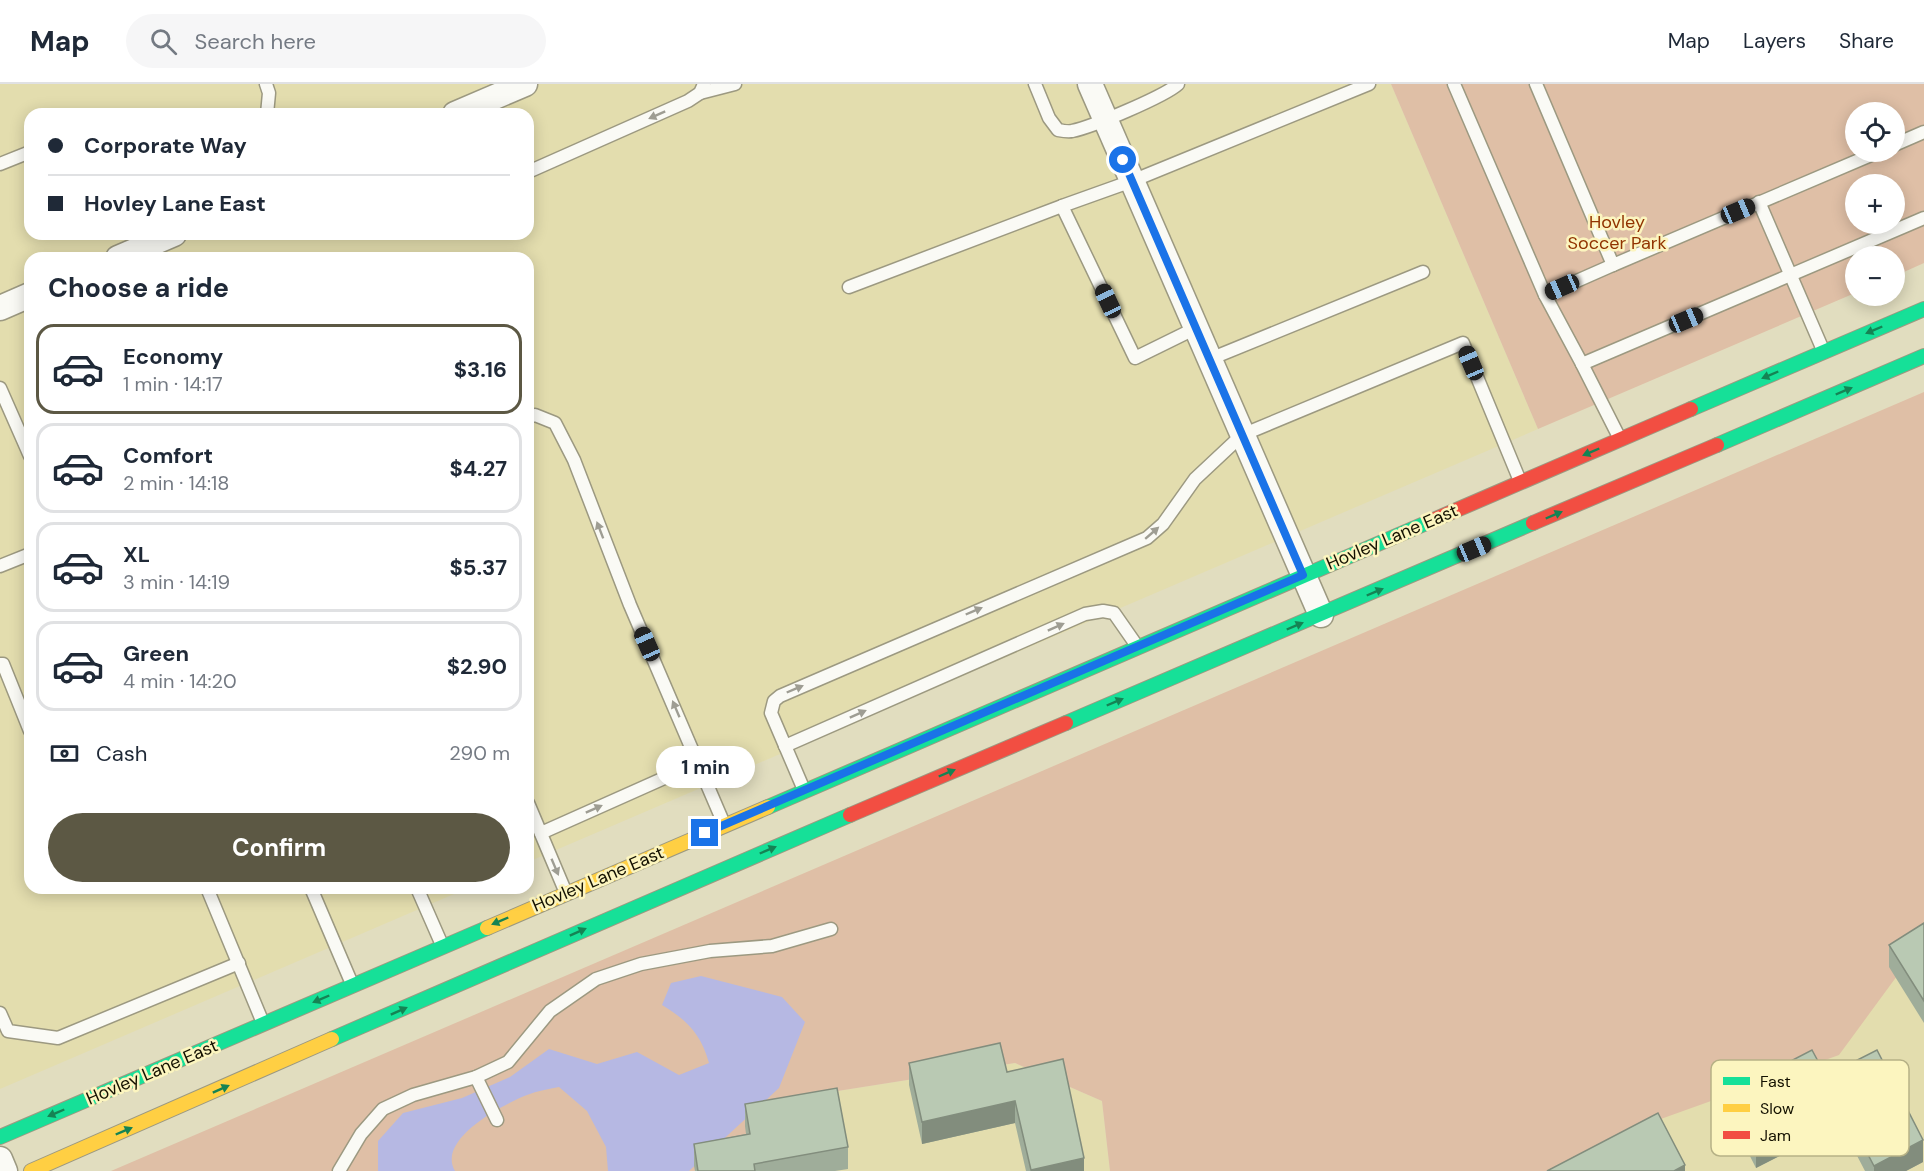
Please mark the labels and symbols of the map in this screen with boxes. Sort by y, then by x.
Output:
one-way arrow [647,110,665,120]
route start [1109,146,1136,173]
car [1718,196,1758,226]
park label: Hovley Soccer Park [1568,210,1666,255]
car [1542,271,1582,303]
car [1092,281,1124,321]
car [1666,305,1706,335]
one-way arrow [1865,326,1883,335]
car [1456,343,1486,383]
one-way arrow [1761,370,1779,380]
one-way arrow [1835,386,1853,395]
one-way arrow [1582,448,1600,457]
street label: Hovley Lane East [1322,498,1462,576]
one-way arrow [1546,510,1564,520]
one-way arrow [595,520,605,538]
one-way arrow [1144,527,1159,540]
car [1454,534,1494,564]
one-way arrow [1366,587,1384,596]
one-way arrow [966,607,983,616]
one-way arrow [1286,621,1304,631]
one-way arrow [1047,622,1064,631]
car [631,624,663,664]
one-way arrow [787,684,805,694]
one-way arrow [1107,697,1125,707]
one-way arrow [671,700,681,718]
one-way arrow [849,709,867,718]
callout: 1 min [656,746,754,788]
one-way arrow [938,768,956,777]
one-way arrow [586,805,603,814]
route end [691,819,718,846]
street label: Hovley Lane East [528,840,668,918]
one-way arrow [759,845,777,855]
one-way arrow [550,859,560,877]
one-way arrow [491,917,509,927]
one-way arrow [569,928,586,937]
one-way arrow [312,994,330,1004]
one-way arrow [391,1007,408,1016]
street label: Hovley Lane East [82,1033,222,1111]
legend [1711,1060,1909,1156]
text: Fast [1760,1071,1791,1092]
one-way arrow [212,1085,229,1094]
text: Slow [1760,1098,1794,1119]
one-way arrow [46,1108,64,1118]
text: Jam [1760,1125,1791,1146]
one-way arrow [115,1127,132,1136]

